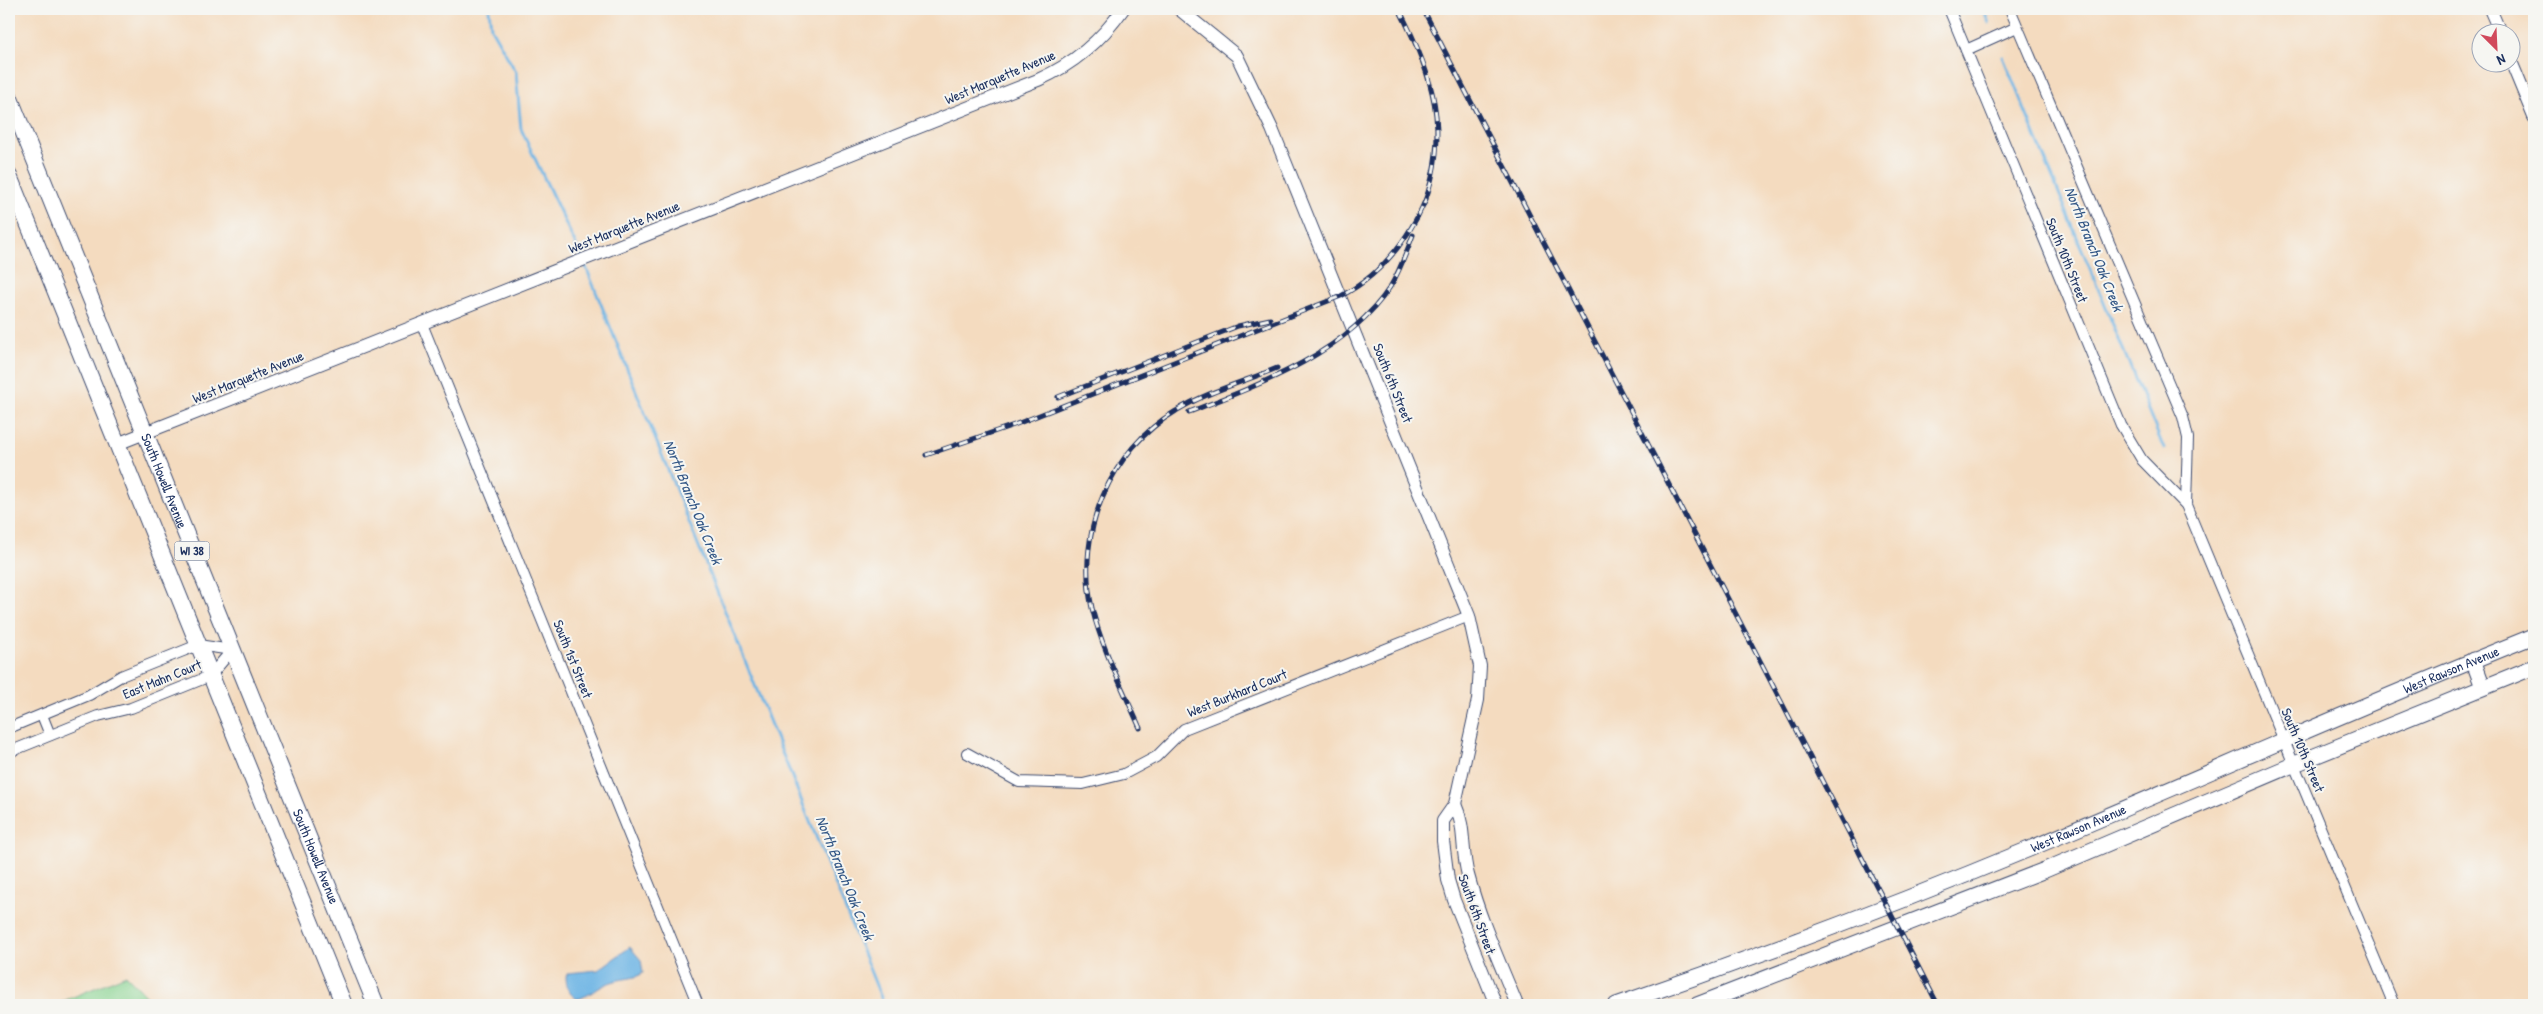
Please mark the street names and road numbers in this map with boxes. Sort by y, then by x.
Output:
street label: West Marquette Avenue [942,44,1059,109]
street label: West Marquette Avenue [565,195,683,258]
street label: South 10th Street [2042,215,2093,305]
street label: South 6th Street [1369,340,1418,425]
street label: West Marquette Avenue [189,345,307,408]
street label: South Howell Avenue [137,430,193,531]
road number: WI 38 [174,542,210,560]
street label: South 1st Street [549,617,598,701]
street label: West Rawson Avenue [2400,641,2502,698]
street label: East Mahn Court [120,654,204,703]
street label: West Burkhard Court [1184,664,1290,721]
street label: South 10th Street [2277,705,2330,795]
street label: West Rawson Avenue [2027,799,2129,856]
street label: South Howell Avenue [289,806,344,907]
street label: South 6th Street [1454,871,1501,957]

